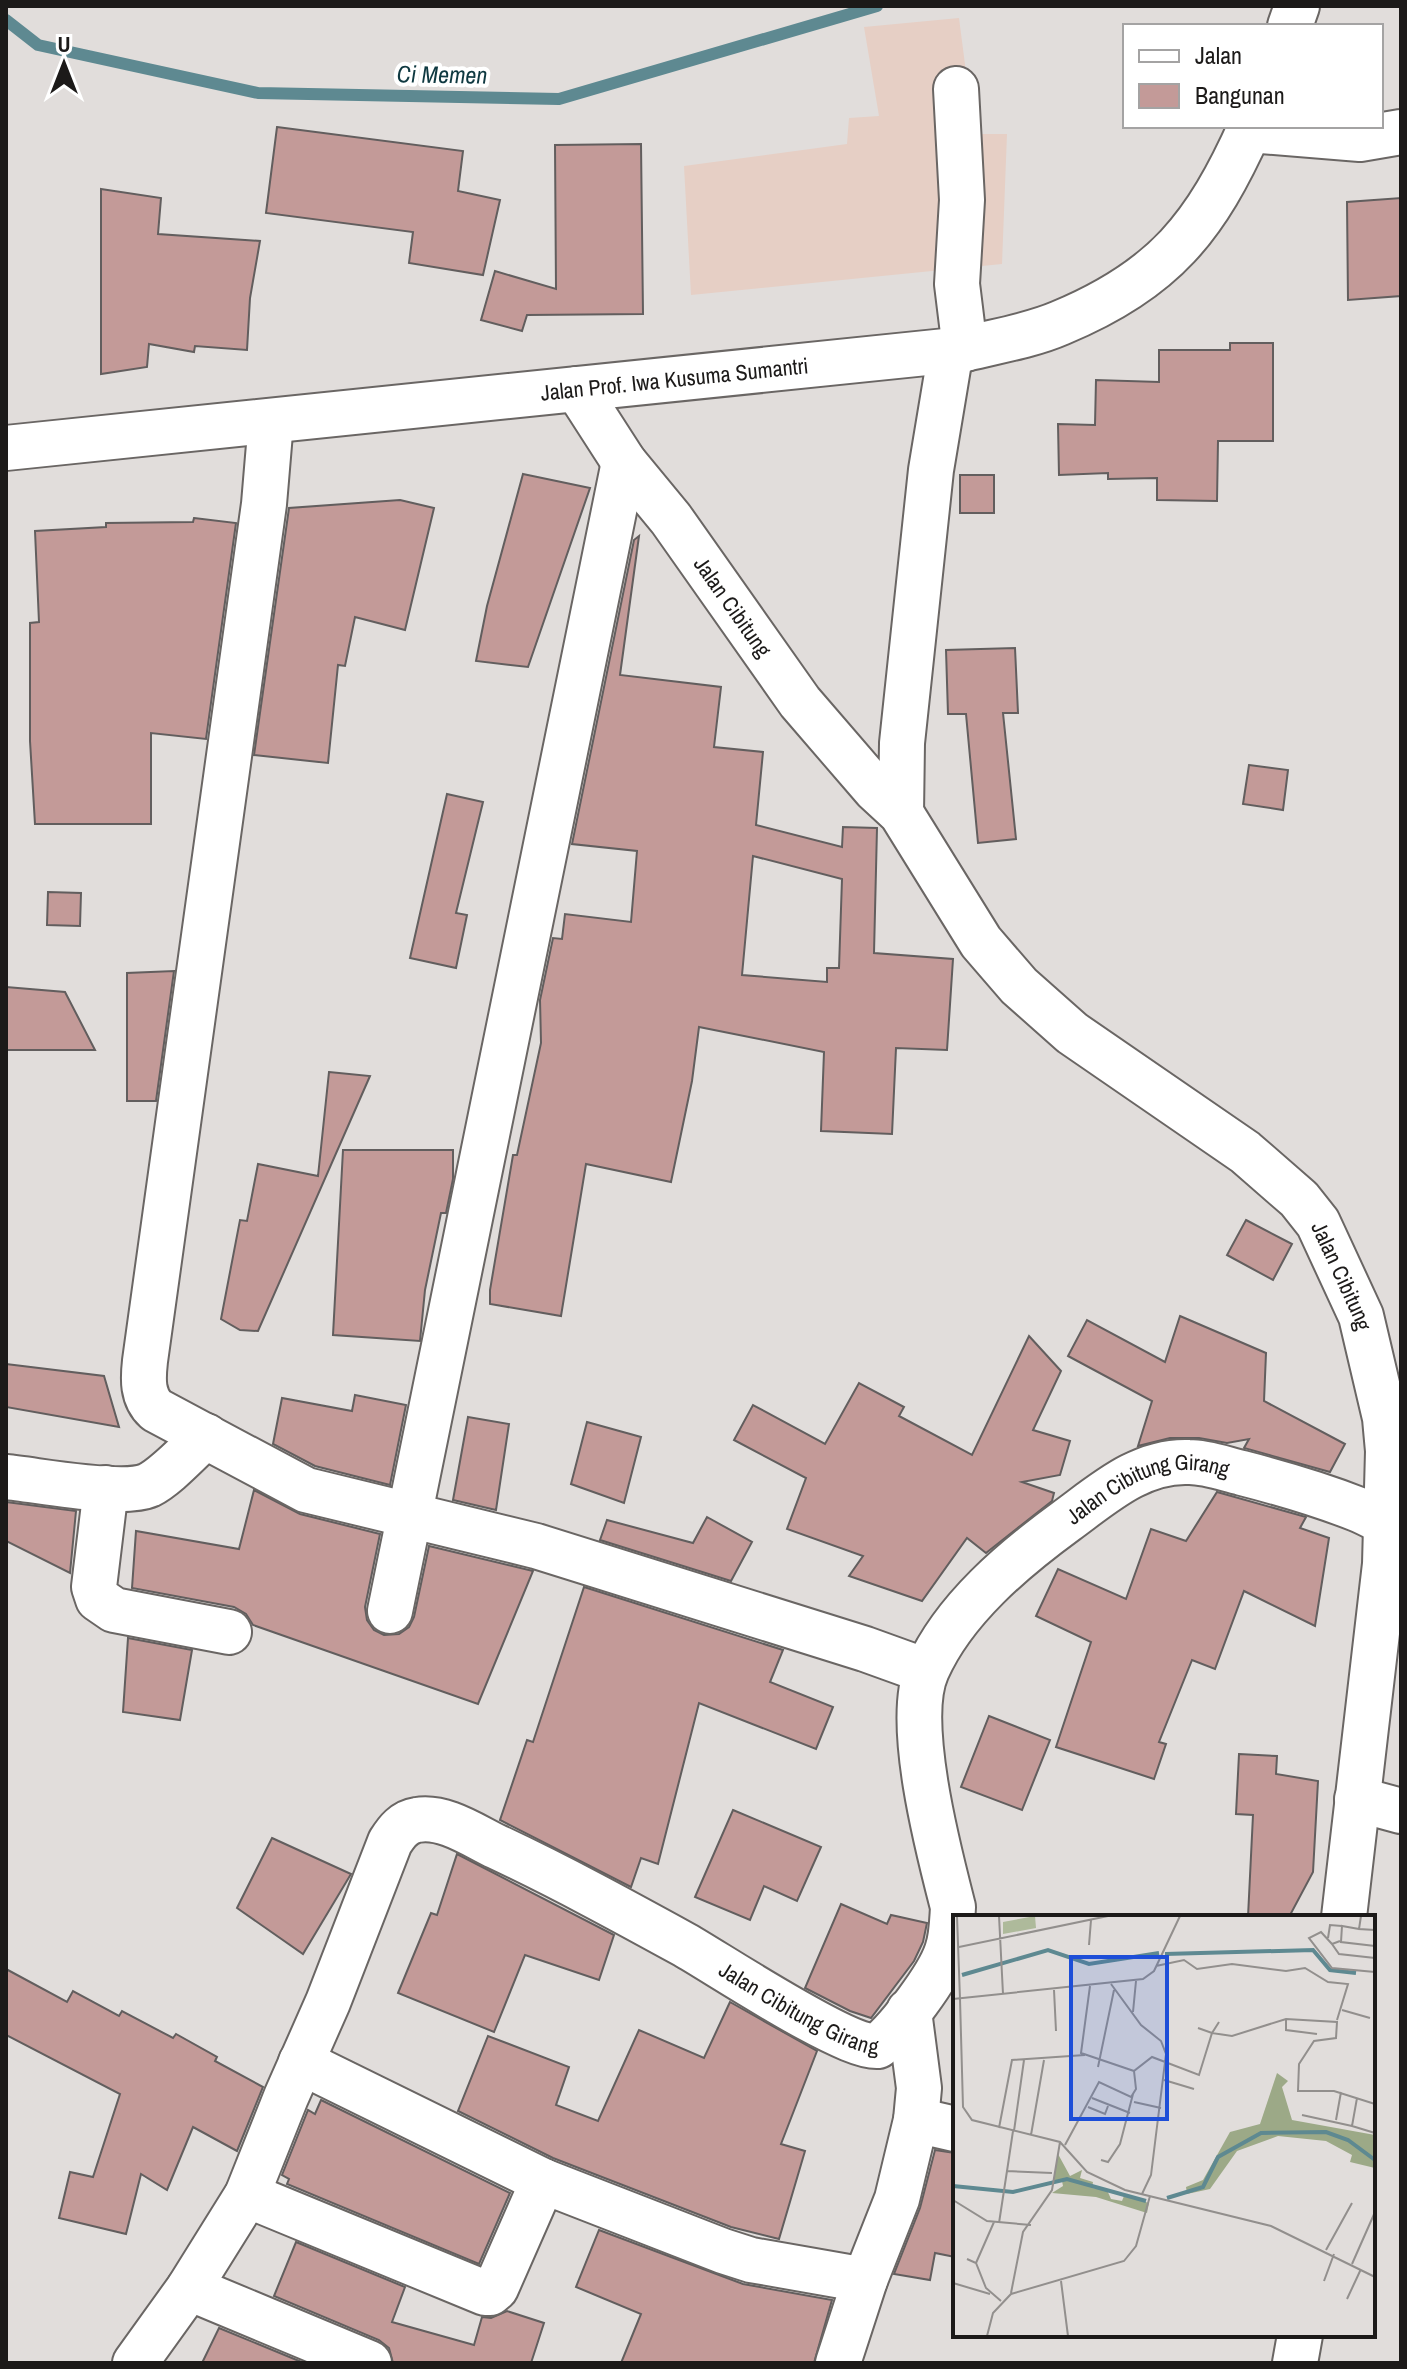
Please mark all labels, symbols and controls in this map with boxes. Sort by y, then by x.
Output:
north arrow [24,24,104,104]
legend [1123,24,1383,128]
text: U [57,29,71,59]
text: Jalan [1195,39,1242,71]
water label: Ci Memen [396,57,488,91]
text: Bangunan [1195,79,1285,111]
street label: Jalan Prof. Iwa Kusuma Sumantri [539,350,810,408]
street label: Jalan Cibitung [687,550,779,663]
street label: Jalan Cibitung [1304,1217,1379,1333]
street label: Jalan Cibitung Girang [1060,1447,1233,1531]
inset map [953,1915,1375,2337]
street label: Jalan Cibitung Girang [714,1954,880,2061]

